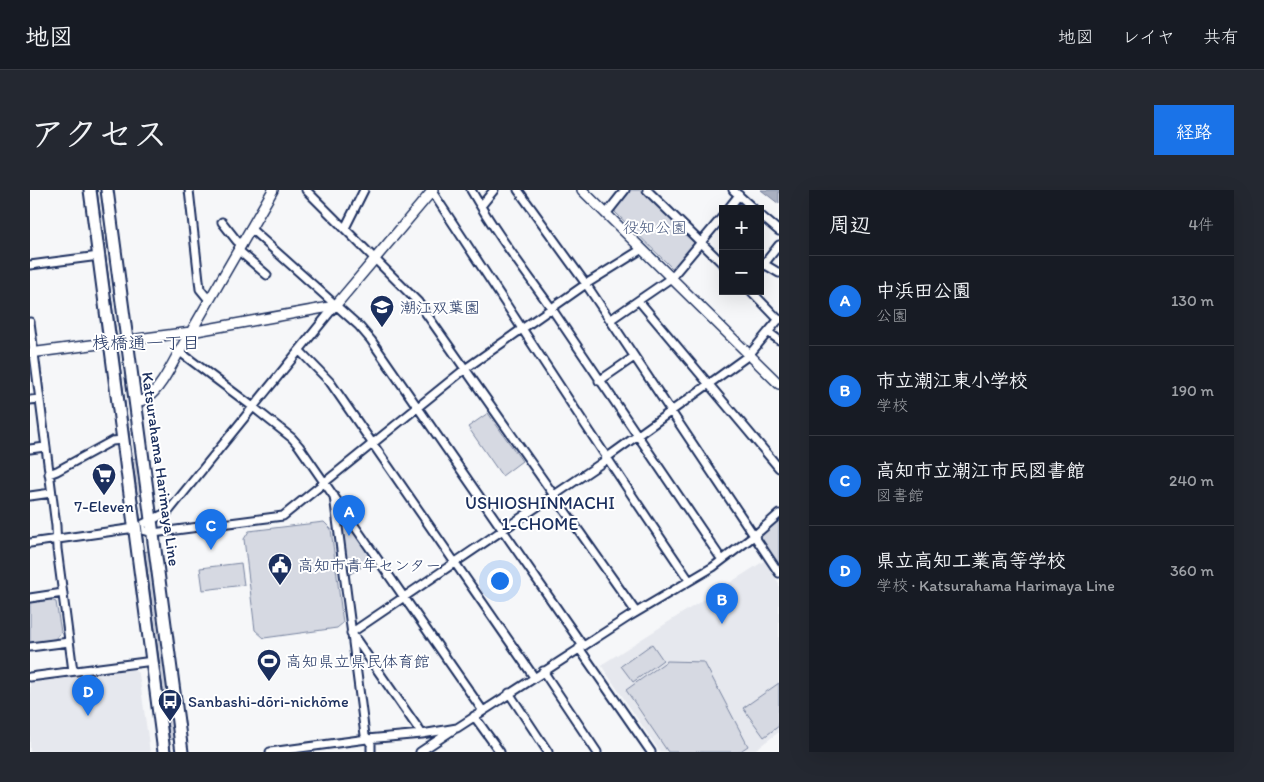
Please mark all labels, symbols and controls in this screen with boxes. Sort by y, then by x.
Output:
text: 地図 [25,22,73,51]
text: 地図 [1058,26,1094,48]
text: レイヤ [1122,26,1175,48]
text: 共有 [1203,26,1239,48]
button: 経路 [1154,105,1234,155]
text: アクセス [30,113,168,155]
map controls [719,205,764,295]
button: + [719,205,764,250]
text: 周辺 [829,212,871,237]
text: 4件 [1188,215,1214,234]
park label: 役知公園 [623,218,687,237]
button: − [719,250,764,295]
text: 中浜田公園 [876,279,971,302]
text: A [840,291,850,310]
text: 130 m [1171,291,1214,310]
school or university icon: 潮江双葉園 [369,294,395,328]
place label: 潮江双葉園 [400,298,480,317]
text: 公園 [876,306,908,325]
district label: 桟橋通一丁目 [92,332,200,354]
text: 市立潮江東小学校 [876,369,1028,392]
street label: Katsurahama Harimaya Line [138,371,184,567]
text: B [840,381,850,400]
text: 190 m [1171,381,1214,400]
text: 学校 [876,396,908,415]
text: 高知市立潮江市民図書館 [876,459,1085,482]
supermarket icon: 7-Eleven [91,462,117,496]
text: C [840,471,850,490]
text: 240 m [1169,471,1214,490]
text: 図書館 [876,486,924,505]
district label: USHIOSHINMACHI 1-CHOME [465,492,615,535]
pin: A [333,495,365,536]
place label: 7-Eleven [74,497,134,516]
pin: C [195,509,227,550]
text: 県立高知工業高等学校 [876,549,1066,572]
public building icon: 高知市青年センター [267,552,293,586]
place label: 高知市青年センター [298,556,441,575]
text: D [840,561,850,580]
text: 360 m [1170,561,1214,580]
your location [487,568,513,594]
text: 学校 · Katsurahama Harimaya Line [876,576,1115,595]
pin: B [706,583,738,624]
sports icon: 高知県立県民体育館 [256,648,282,682]
place label: 高知県立県民体育館 [286,652,430,671]
pin: D [72,675,104,716]
bus stop icon: Sanbashi-dōri-nichōme [157,688,183,722]
place label: Sanbashi-dōri-nichōme [188,692,349,711]

